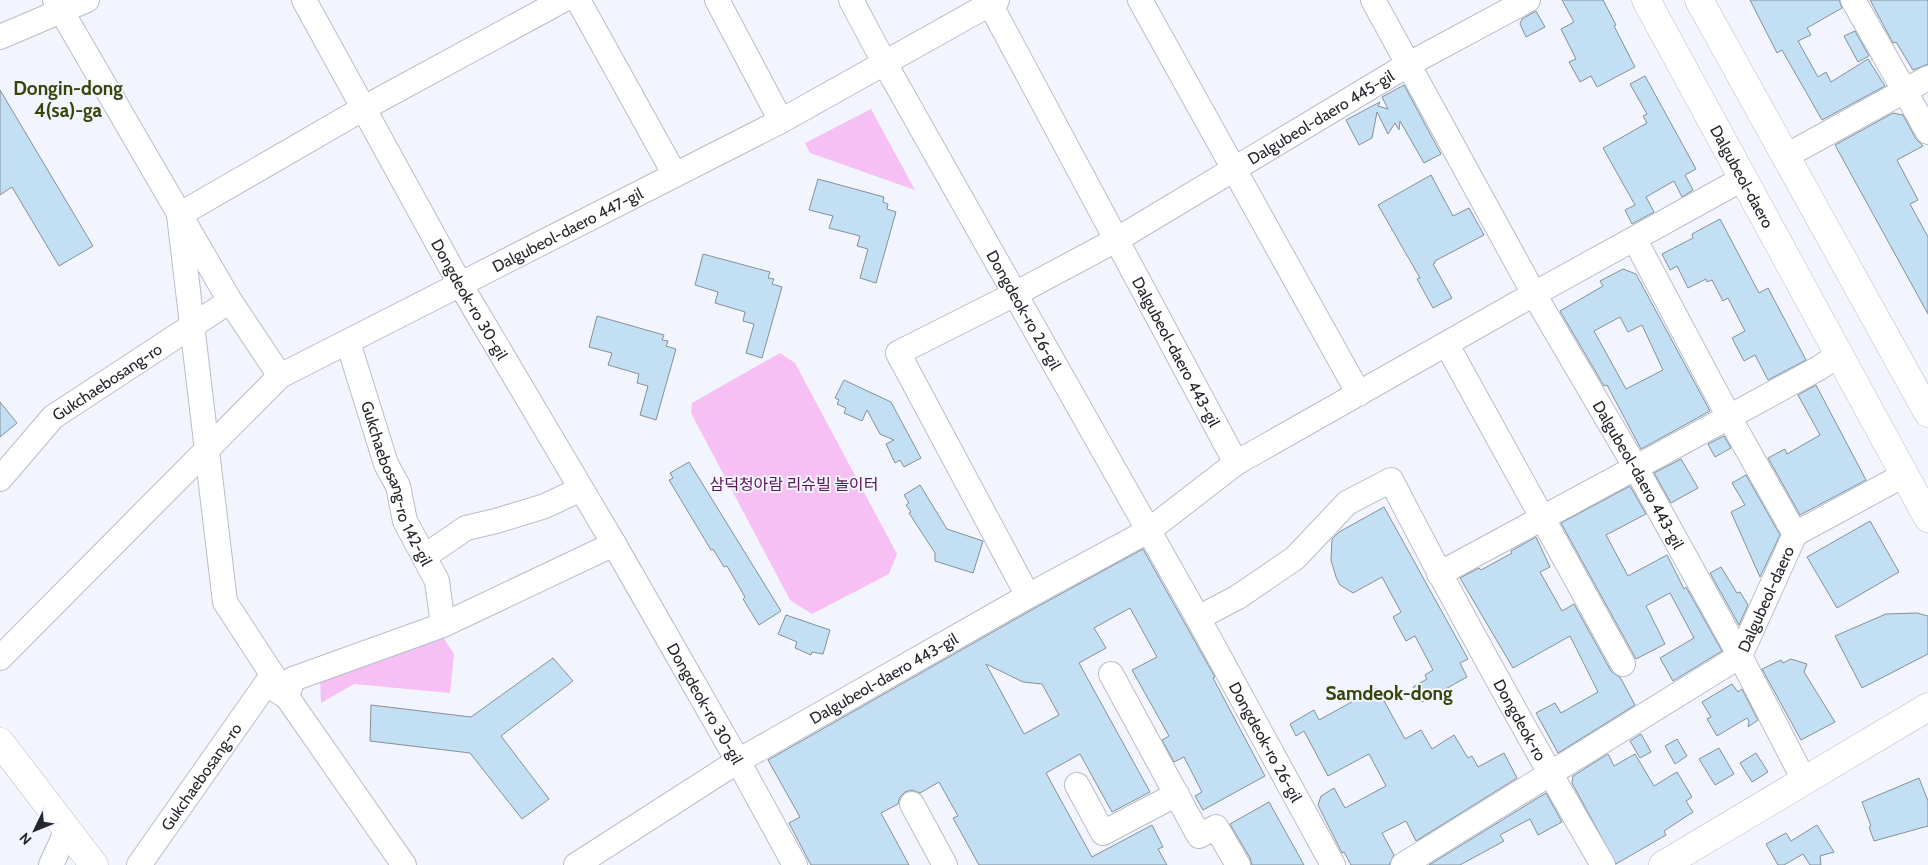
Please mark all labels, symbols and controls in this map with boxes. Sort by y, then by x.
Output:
street label: Dalgubeol-daero 445-gil [1244,66,1398,169]
district label: Dongin-dong 4(sa)-ga [13,77,123,122]
street label: Dalgubeol-daero [1706,122,1777,232]
street label: Dalgubeol-daero 447-gil [489,184,646,276]
street label: Dongdeok-ro 30-gil [427,236,512,363]
street label: Dongdeok-ro 26-gil [982,247,1065,373]
street label: Dalgubeol-daero 443-gil [1128,274,1224,430]
street label: Gukchaebosang-ro [49,339,166,425]
street label: Dalgubeol-daero 443-gil [1589,397,1688,552]
street label: Gukchaebosang-ro 142-gil [357,399,436,569]
park label: 삼덕청아람 리슈빌 놀이터 [709,475,879,494]
street label: Dalgubeol-daero [1734,543,1798,655]
street label: Dalgubeol-daero 443-gil [806,629,961,728]
street label: Dongdeok-ro 30-gil [663,640,747,768]
street label: Dongdeok-ro [1489,676,1550,764]
street label: Dongdeok-ro 26-gil [1225,679,1306,806]
district label: Samdeok-dong [1325,682,1453,705]
street label: Gukchaebosang-ro [157,719,246,834]
north arrow [10,805,60,855]
text: N [16,829,35,849]

